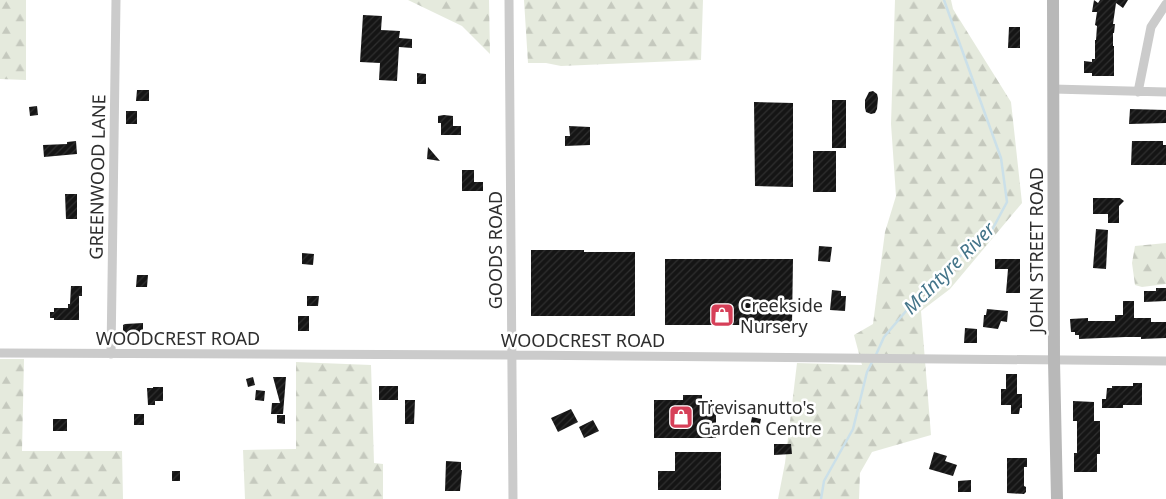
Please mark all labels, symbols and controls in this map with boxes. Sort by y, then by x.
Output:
street label: GREENWOOD LANE [84,94,110,260]
street label: JOHN STREET ROAD [1024,167,1048,335]
street label: GOODS ROAD [483,191,507,309]
water label: McIntyre River [897,215,1002,320]
place label: Creekside Nursery [740,293,823,338]
shop icon: Creekside Nursery [709,302,735,328]
street label: WOODCREST ROAD [96,326,260,350]
street label: WOODCREST ROAD [501,328,665,352]
place label: Trevisanutto's Garden Centre [698,395,822,440]
shop icon: Trevisanutto's Garden Centre [668,404,694,430]

